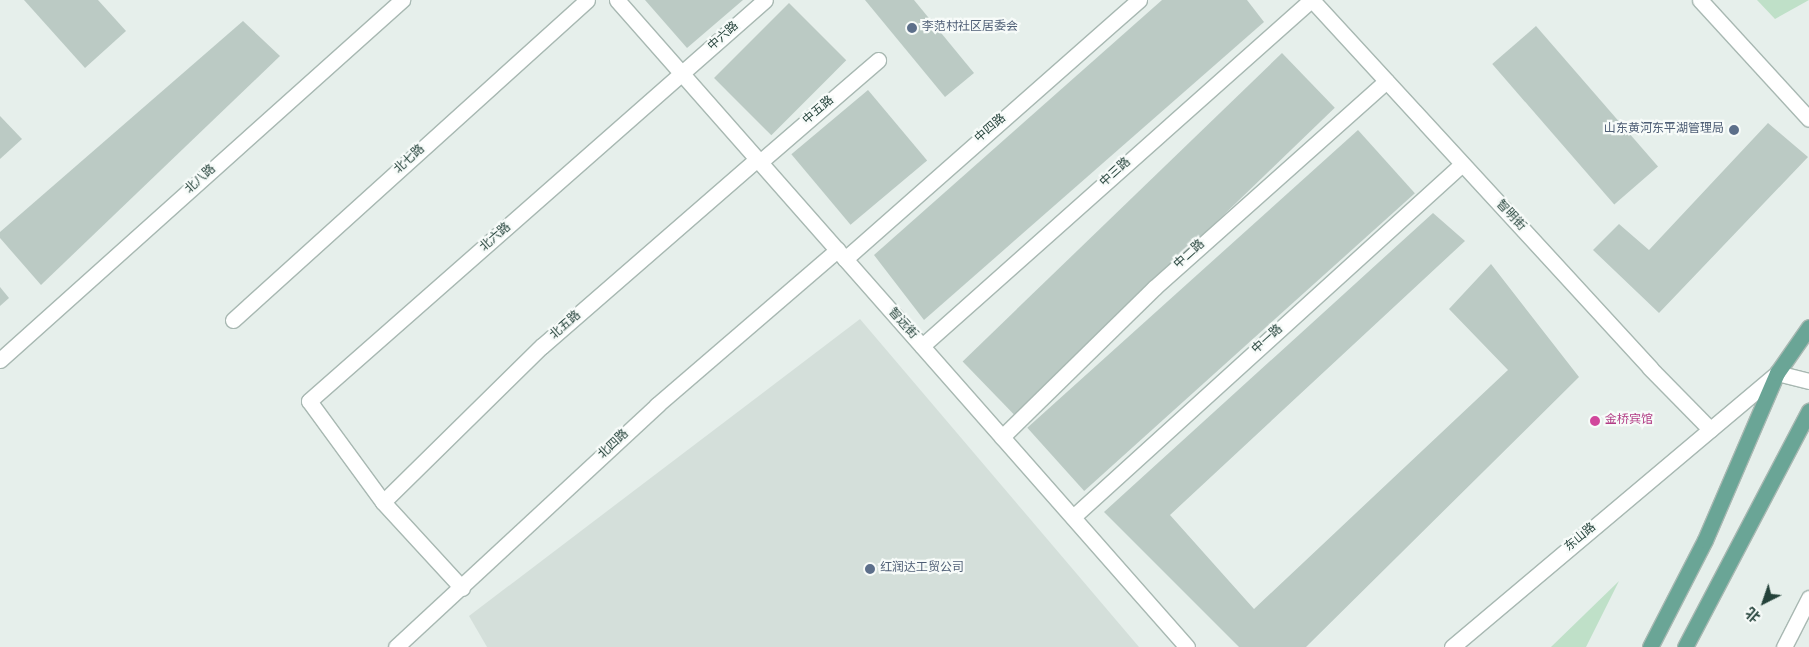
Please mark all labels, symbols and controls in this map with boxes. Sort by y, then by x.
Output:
street label: 中六路 [706,20,742,54]
place label: 李范村社区居委会 [922,21,1018,35]
marker: 李范村社区居委会 [906,22,918,34]
street label: 中五路 [801,94,837,128]
street label: 中四路 [973,112,1009,146]
place label: 山东黄河东平湖管理局 [1604,123,1724,137]
marker: 山东黄河东平湖管理局 [1728,124,1740,136]
street label: 北七路 [392,143,428,177]
street label: 中三路 [1098,156,1134,190]
street label: 北八路 [183,163,219,197]
street label: 智明街 [1492,198,1528,234]
street label: 北六路 [478,221,514,255]
street label: 中二路 [1172,238,1208,272]
street label: 智远街 [885,306,919,342]
street label: 北五路 [548,309,584,343]
street label: 中一路 [1250,323,1286,357]
place label: 金桥宾馆 [1605,414,1653,428]
marker: 金桥宾馆 [1589,415,1601,427]
street label: 北四路 [596,427,632,463]
street label: 东山路 [1563,521,1599,555]
place label: 红润达工贸公司 [880,562,964,576]
marker: 红润达工贸公司 [864,563,876,575]
north arrow [1739,577,1789,627]
text: 北 [1743,603,1765,625]

